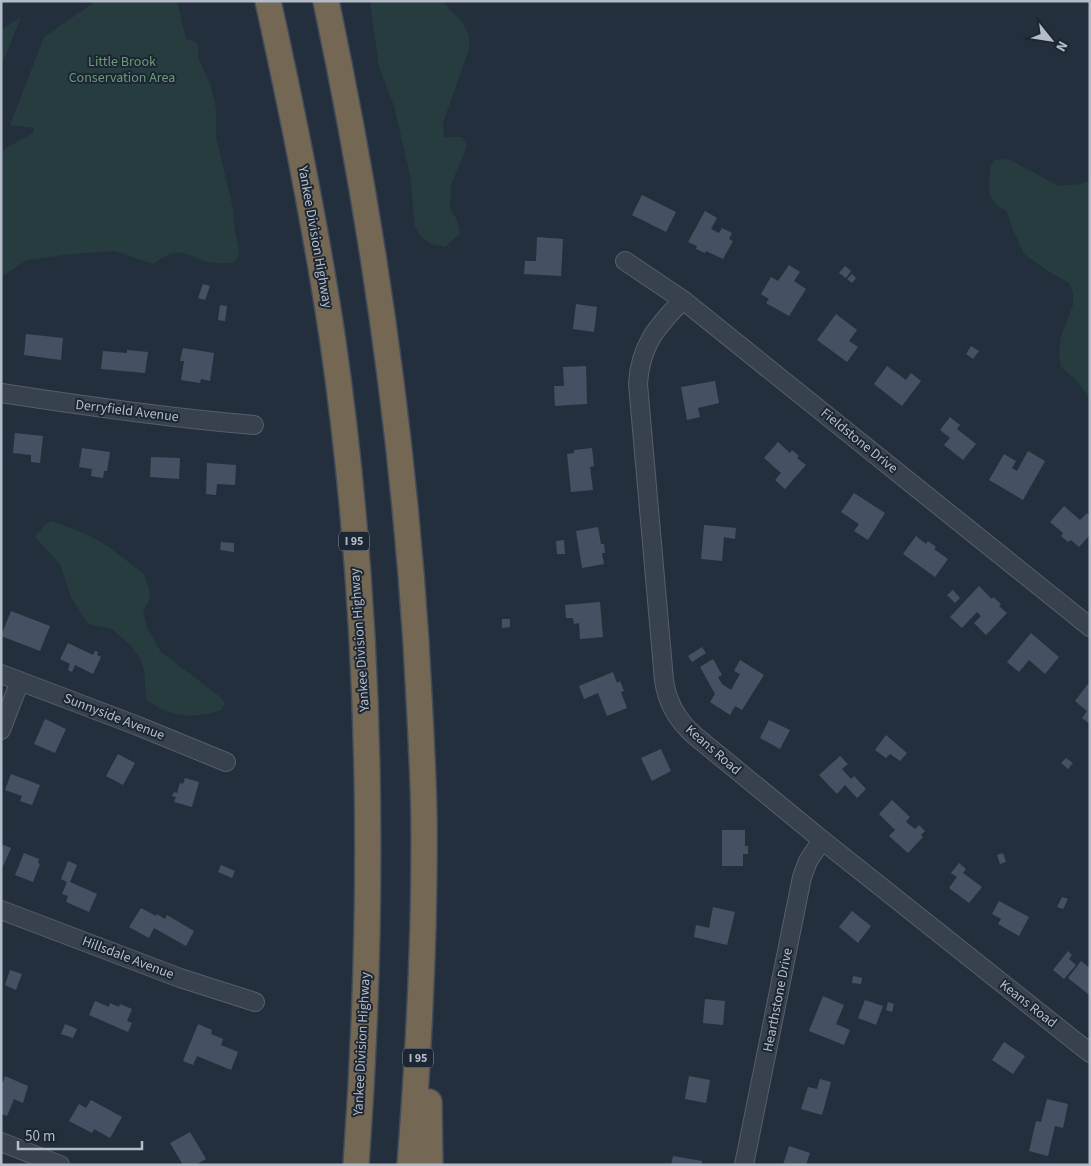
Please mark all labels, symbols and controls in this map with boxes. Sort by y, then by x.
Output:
north arrow [1026,15,1076,65]
text: N [1050,37,1072,55]
park label: Little Brook Conservation Area [69,52,175,88]
street label: Yankee Division Highway [292,163,337,310]
street label: Derryfield Avenue [74,395,180,427]
street label: Fieldstone Drive [816,404,902,478]
road number: I 95 [339,532,369,550]
street label: Yankee Division Highway [345,567,375,714]
street label: Sunnyside Avenue [61,689,168,746]
street label: Keans Road [681,720,745,780]
street label: Hillsdale Avenue [79,931,177,985]
street label: Hearthstone Drive [758,946,798,1054]
street label: Yankee Division Highway [348,971,376,1117]
street label: Keans Road [995,975,1061,1033]
road number: I 95 [403,1048,433,1068]
scale bar [18,1118,141,1150]
text: 50 m [25,1126,55,1147]

